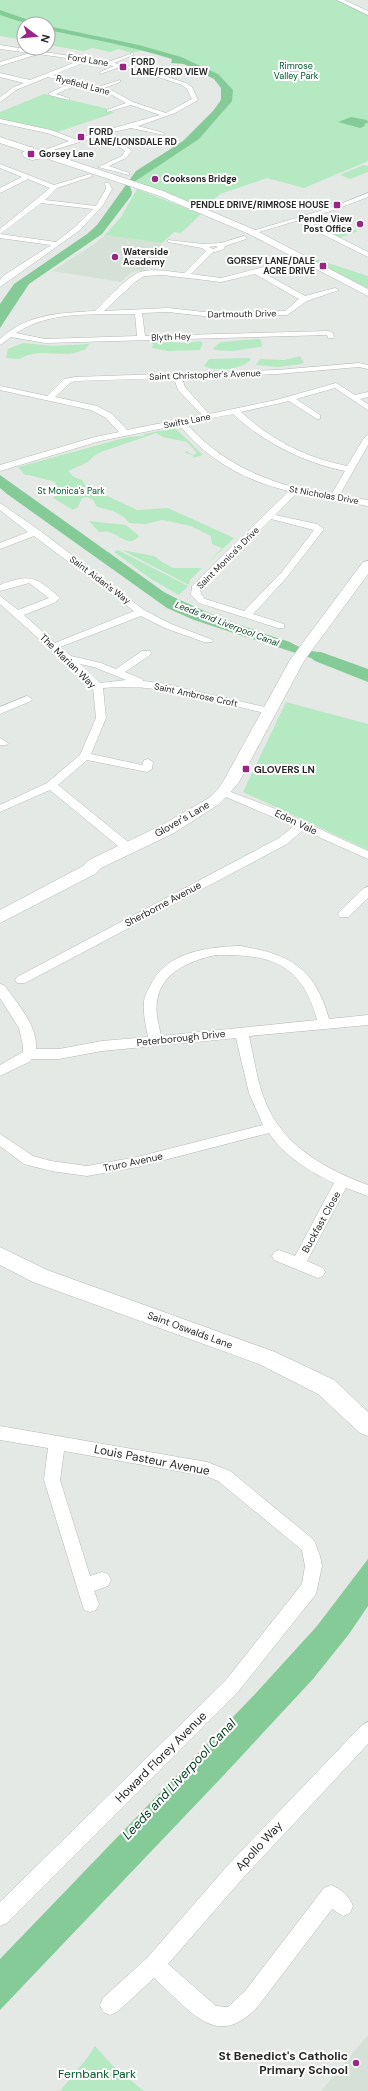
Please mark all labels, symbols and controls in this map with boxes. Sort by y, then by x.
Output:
north arrow [16,16,56,56]
text: N [38,33,53,45]
street label: Ford Lane [67,51,109,69]
place label: FORD LANE/FORD VIEW [131,56,208,78]
park label: Rimrose Valley Park [274,60,319,82]
marker: FORD LANE/FORD VIEW [118,62,128,72]
street label: Ryefield Lane [55,72,111,98]
place label: FORD LANE/LONSDALE RD [89,126,177,148]
marker: FORD LANE/LONSDALE RD [76,132,86,142]
place label: Gorsey Lane [39,148,95,160]
marker: Gorsey Lane [26,149,36,159]
place label: Cooksons Bridge [163,173,237,185]
marker: Cooksons Bridge [150,174,160,184]
place label: PENDLE DRIVE/RIMROSE HOUSE [191,199,329,211]
marker: PENDLE DRIVE/RIMROSE HOUSE [332,200,342,210]
place label: Pendle View Post Office [298,213,353,235]
marker: Pendle View Post Office [355,219,365,229]
place label: Waterside Academy [123,246,169,268]
marker: Waterside Academy [110,252,120,262]
place label: GORSEY LANE/DALE ACRE DRIVE [227,255,315,277]
marker: GORSEY LANE/DALE ACRE DRIVE [318,261,328,271]
street label: Dartmouth Drive [207,307,277,321]
street label: Blyth Hey [151,330,191,344]
street label: Saint Christopher's Avenue [149,367,261,383]
street label: Swifts Lane [162,411,212,431]
street label: St Nicholas Drive [288,483,360,507]
park label: St Monica's Park [37,485,105,497]
street label: Saint Monica's Drive [194,524,262,592]
street label: Saint Aidan's Way [67,553,133,607]
water label: Leeds and Liverpool Canal [173,599,282,650]
street label: The Marian Way [37,631,99,692]
street label: Saint Ambrose Croft [153,680,239,710]
place label: GLOVERS LN [254,763,315,776]
marker: GLOVERS LN [241,764,251,774]
street label: Glover's Lane [152,798,212,840]
street label: Eden Vale [273,806,320,838]
street label: Sherborne Avenue [122,878,204,930]
street label: Peterborough Drive [136,1027,226,1049]
street label: Truro Avenue [102,1149,164,1175]
street label: Buckfast Close [299,1189,343,1255]
street label: Saint Oswalds Lane [146,1309,235,1352]
street label: Louis Pasteur Avenue [93,1441,212,1479]
street label: Howard Florey Avenue [112,1708,210,1806]
water label: Leeds and Liverpool Canal [118,1714,240,1843]
street label: Apollo Way [232,1818,286,1874]
place label: St Benedict's Catholic Primary School [219,2048,348,2078]
marker: St Benedict's Catholic Primary School [351,2058,361,2068]
park label: Fernbank Park [58,2066,136,2082]

